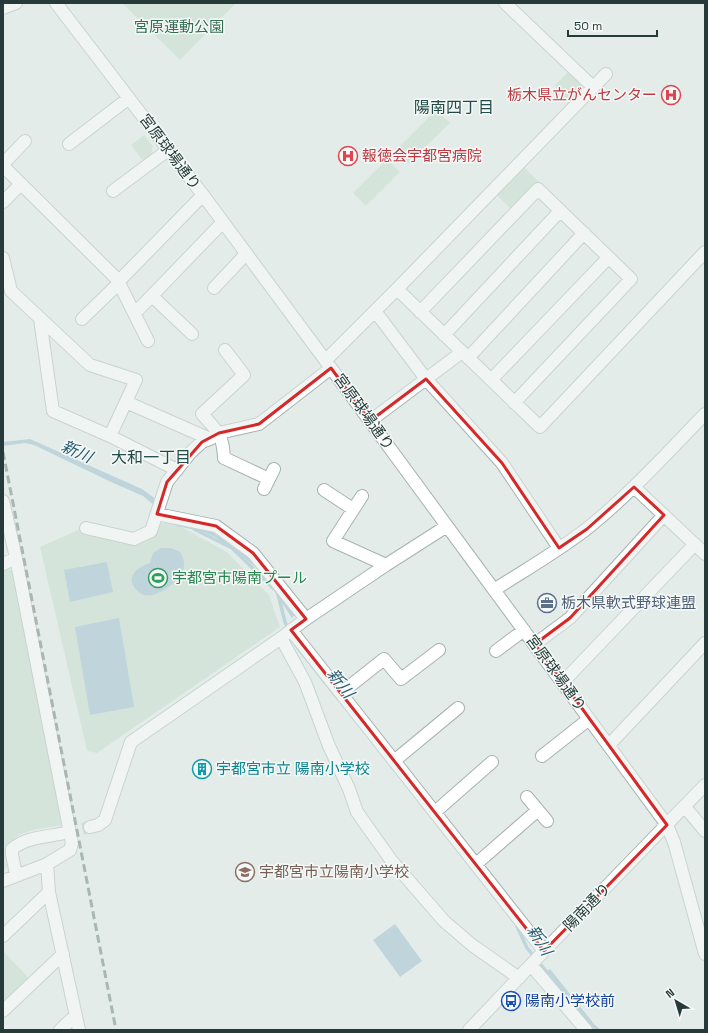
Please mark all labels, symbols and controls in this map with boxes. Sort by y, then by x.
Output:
scale bar [568,12,657,38]
park label: 宮原運動公園 [134,17,224,36]
text: 50 m [574,18,602,34]
hospital icon: 栃木県立がんセンター [660,84,682,106]
place label: 栃木県立がんセンター [507,85,657,104]
district label: 陽南四丁目 [414,97,494,118]
street label: 宮原球場通り [136,110,205,193]
hospital icon: 報徳会宇都宮病院 [337,145,359,167]
place label: 報徳会宇都宮病院 [362,146,482,165]
street label: 宮原球場通り [330,370,399,454]
water label: 新川 [58,435,98,468]
district label: 大和一丁目 [111,447,191,468]
sports icon: 宇都宮市陽南プール [147,567,169,589]
place label: 宇都宮市陽南プール [172,568,307,587]
office icon: 栃木県軟式野球連盟 [536,592,558,614]
place label: 栃木県軟式野球連盟 [561,593,696,612]
street label: 宮原球場通り [522,631,591,715]
water label: 新川 [322,664,360,704]
building icon: 宇都宮市立 陽南小学校 [191,758,213,780]
place label: 宇都宮市立 陽南小学校 [216,759,370,778]
school or university icon: 宇都宮市立陽南小学校 [234,861,256,883]
place label: 宇都宮市立陽南小学校 [259,862,409,881]
street label: 陽南通り [559,878,614,935]
water label: 新川 [522,921,558,961]
north arrow [656,981,696,1021]
text: N [663,985,677,1001]
bus stop icon: 陽南小学校前 [500,990,522,1012]
place label: 陽南小学校前 [525,991,615,1010]

